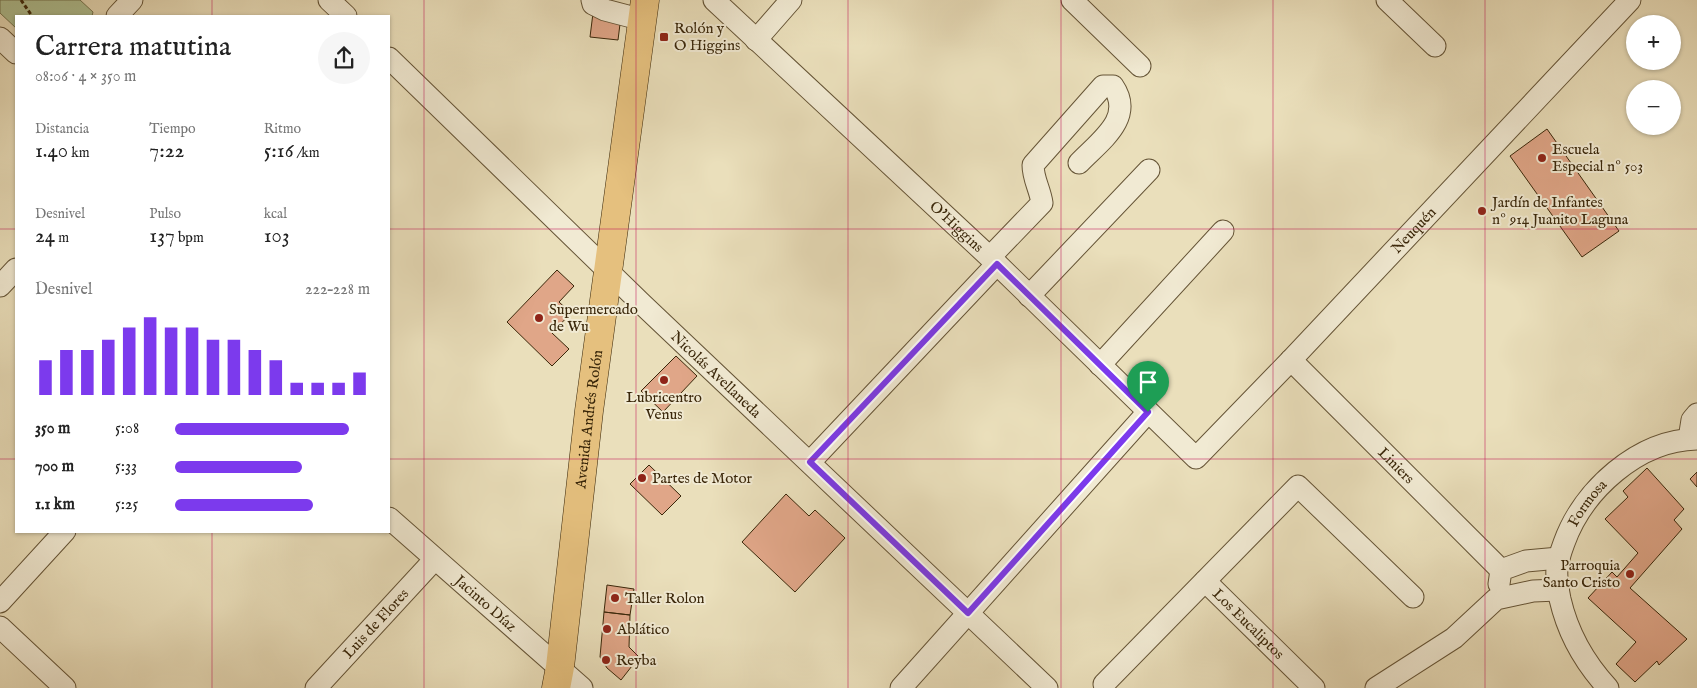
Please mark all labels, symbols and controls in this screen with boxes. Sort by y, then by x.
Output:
map controls [1626,15,1681,135]
button: + [1626,15,1681,70]
place label: Rolón y O Higgins [674,19,740,55]
text: Carrera matutina [35,30,231,65]
marker: Rolón y O Higgins [658,31,670,43]
button: share [318,32,370,84]
text: 08:06 · 4 × 350 m [35,67,136,87]
button: − [1626,80,1681,135]
text: Distancia [35,120,89,138]
text: Tiempo [149,120,196,138]
text: Ritmo [264,120,301,138]
text: 1.40 [35,138,68,165]
text: 7:22 [149,138,184,165]
text: 5:16 [264,138,294,165]
place label: Escuela Especial nº 503 [1552,140,1643,176]
text: km [68,144,89,162]
text: /km [294,144,320,162]
marker: Escuela Especial nº 503 [1536,152,1548,164]
place label: Jardín de Infantes nº 914 Juanito Laguna [1490,193,1629,229]
street label: O'Higgins [925,197,987,257]
street label: Neuquén [1387,203,1440,258]
text: Desnivel [35,205,85,223]
text: Pulso [149,205,181,223]
text: kcal [264,205,287,223]
marker: Jardín de Infantes nº 914 Juanito Laguna [1476,205,1488,217]
text: 24 [35,223,55,250]
text: 137 [149,223,175,250]
text: 103 [264,223,290,250]
text: m [55,229,69,247]
text: bpm [175,229,204,247]
text: Desnivel [35,280,92,300]
text: 222–228 m [305,280,370,300]
place label: Supermercado de Wu [549,300,638,336]
marker: Supermercado de Wu [533,312,545,324]
street label: Nicolás Avellaneda [666,327,765,422]
street label: Avenida Andrés Rolón [571,349,607,490]
pin [1127,361,1169,412]
icon: arrive [1134,368,1162,396]
marker: Lubricentro Venus [658,374,670,386]
place label: Lubricentro Venus [626,388,702,424]
text: 350 m [35,419,70,439]
text: 5:08 [115,419,139,439]
street label: Liniers [1374,443,1418,488]
text: 700 m [35,457,74,477]
text: 5:33 [115,457,137,477]
place label: Partes de Motor [652,469,752,488]
marker: Partes de Motor [636,472,648,484]
street label: Formosa [1564,475,1611,530]
text: 1.1 km [35,495,75,515]
text: 5:25 [115,495,138,515]
place label: Parroquia Santo Cristo [1543,556,1621,592]
marker: Parroquia Santo Cristo [1624,568,1636,580]
street label: Jacinto Díaz [449,570,521,636]
street label: Luis de Flores [339,585,413,663]
street label: Los Eucaliptos [1208,585,1288,664]
place label: Taller Rolon [625,589,705,608]
marker: Taller Rolon [609,592,621,604]
place label: Ablático [616,620,669,639]
marker: Ablático [601,623,613,635]
place label: Reyba [616,651,657,670]
marker: Reyba [600,654,612,666]

